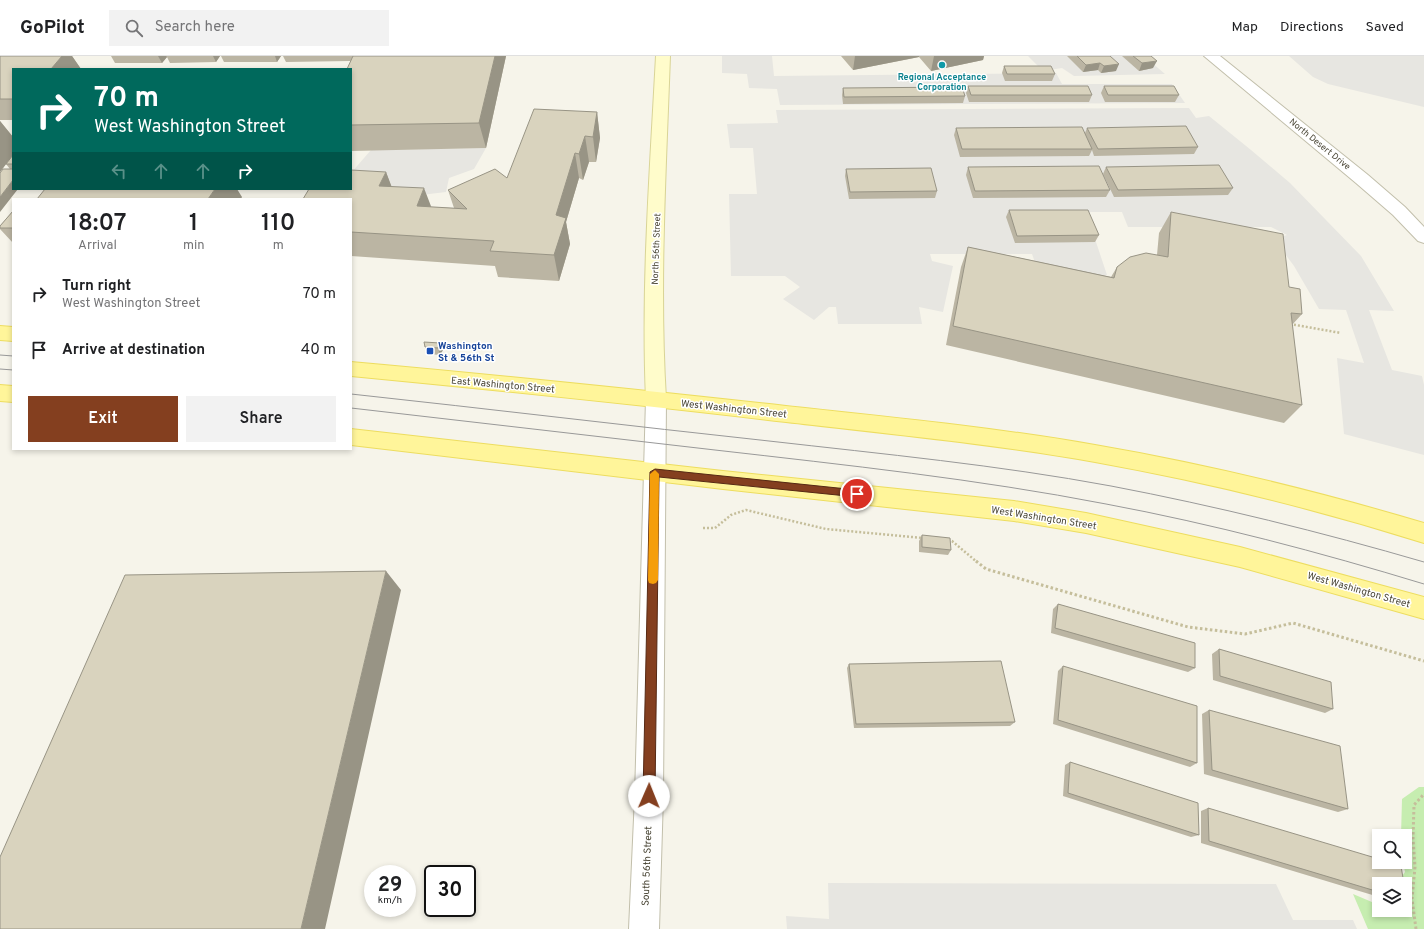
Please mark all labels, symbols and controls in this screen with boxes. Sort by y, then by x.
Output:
search box [109,10,389,46]
text: GoPilot [20,16,85,40]
icon: search [123,17,145,39]
text: Search here [155,18,235,37]
text: Map [1232,19,1258,36]
text: Directions [1280,19,1344,36]
text: Saved [1366,19,1404,36]
marker: Regional Acceptance Corporation [937,60,947,70]
place label: Regional Acceptance Corporation [898,72,986,93]
text: 70 m [94,81,159,117]
icon: right [28,84,80,136]
text: West Washington Street [94,116,286,139]
street label: North Desert Drive [1287,116,1353,173]
icon: left [108,160,130,182]
icon: ahead [150,160,172,182]
icon: ahead [192,160,214,182]
icon: right [234,160,256,182]
text: 18:07 [69,209,126,239]
text: 1 [189,209,198,239]
text: 110 [261,209,295,239]
street label: North 56th Street [650,213,663,285]
text: Arrival [78,238,117,254]
text: min [183,238,205,254]
text: m [273,238,284,254]
text: Turn right [62,277,131,296]
icon: right [28,283,50,305]
text: 70 m [303,285,336,304]
text: West Washington Street [62,296,200,312]
icon: arrive [28,339,50,361]
place label: Washington St & 56th St [438,340,495,365]
text: Arrive at destination [62,341,205,360]
text: 40 m [301,341,336,360]
marker: Washington St & 56th St [425,346,435,356]
street label: East Washington Street [450,374,556,397]
button: Exit [28,396,178,442]
button: Share [186,396,336,442]
street label: West Washington Street [680,397,788,422]
pin [840,477,874,511]
icon: arrive [846,483,868,505]
street label: West Washington Street [990,504,1098,533]
street label: West Washington Street [1306,570,1412,611]
position arrow [628,775,670,817]
street label: South 56th Street [640,826,655,906]
map controls [1372,829,1412,917]
button: search [1372,829,1412,869]
speed limit sign: 30 [424,865,476,917]
text: 29 [378,873,402,899]
button: layers [1372,877,1412,917]
text: km/h [378,894,402,907]

